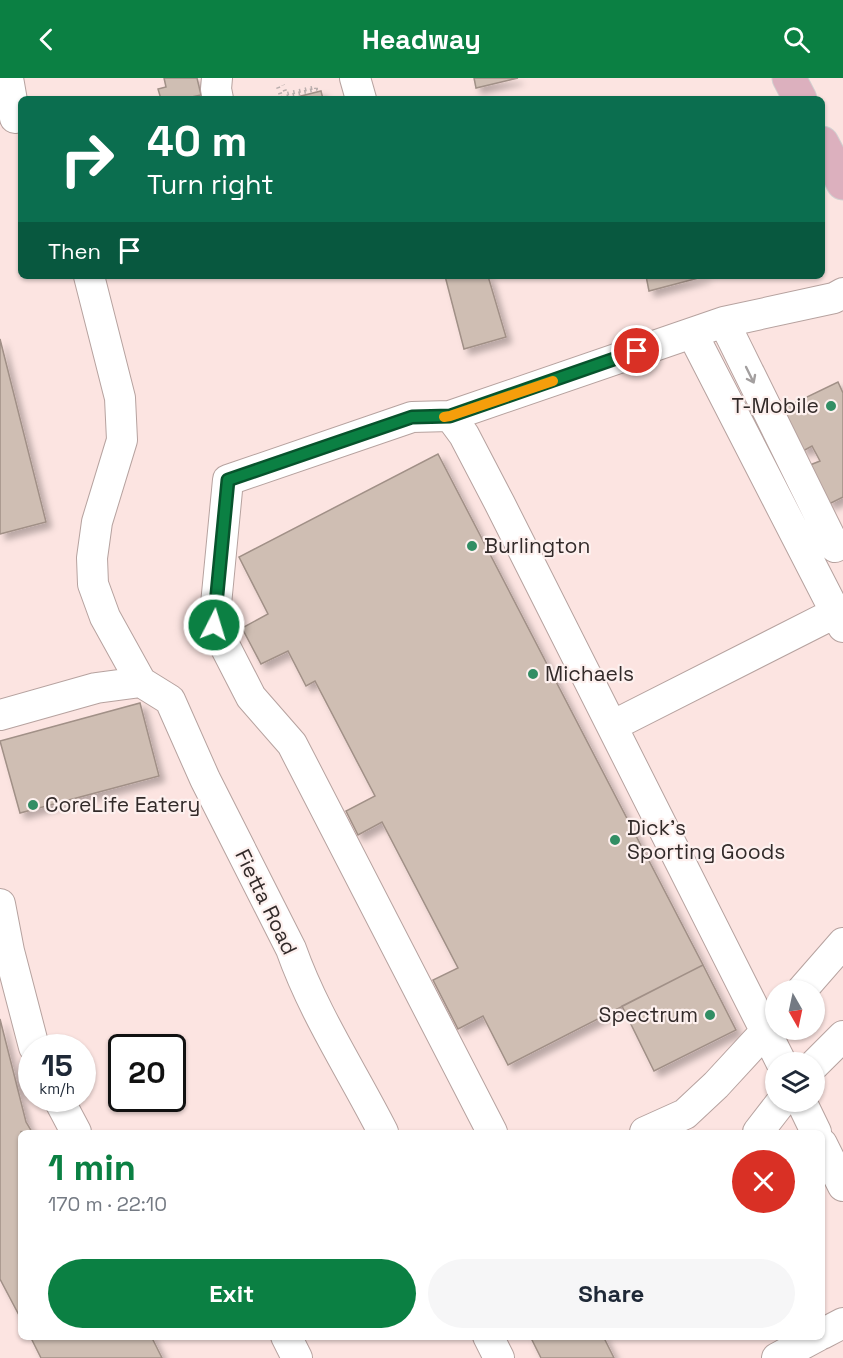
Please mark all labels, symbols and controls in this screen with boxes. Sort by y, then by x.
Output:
text: Headway [362,22,481,57]
icon: back [30,23,63,56]
icon: search [780,23,813,56]
text: 40 m [147,115,247,168]
icon: right [48,120,126,198]
text: Turn right [147,167,274,202]
icon: arrive [113,234,146,267]
text: Then [48,237,101,265]
pin [611,325,662,376]
icon: arrive [620,334,653,367]
one-way arrow [744,365,756,383]
place label: T-Mobile [731,392,819,419]
marker: T-Mobile [824,399,838,413]
place label: Burlington [484,532,590,559]
marker: Burlington [465,539,479,553]
position arrow [182,593,246,657]
place label: Michaels [545,660,634,687]
marker: Michaels [526,667,540,681]
place label: CoreLife Eatery [45,791,200,818]
marker: CoreLife Eatery [26,798,40,812]
place label: Dick's Sporting Goods [627,814,785,865]
marker: Dick's Sporting Goods [608,833,622,847]
street label: Fietta Road [229,844,304,959]
north arrow [765,980,825,1040]
map controls [765,980,825,1112]
place label: Spectrum [599,1001,698,1028]
marker: Spectrum [703,1008,717,1022]
speed limit sign: 20 [108,1034,186,1112]
text: 15 [41,1046,73,1085]
button: layers [765,1052,825,1112]
text: km/h [39,1079,75,1098]
text: 1 min [48,1145,136,1191]
button: close [732,1150,795,1213]
text: 170 m · 22:10 [48,1191,167,1217]
button: Exit [48,1259,416,1328]
button: Share [428,1259,795,1328]

